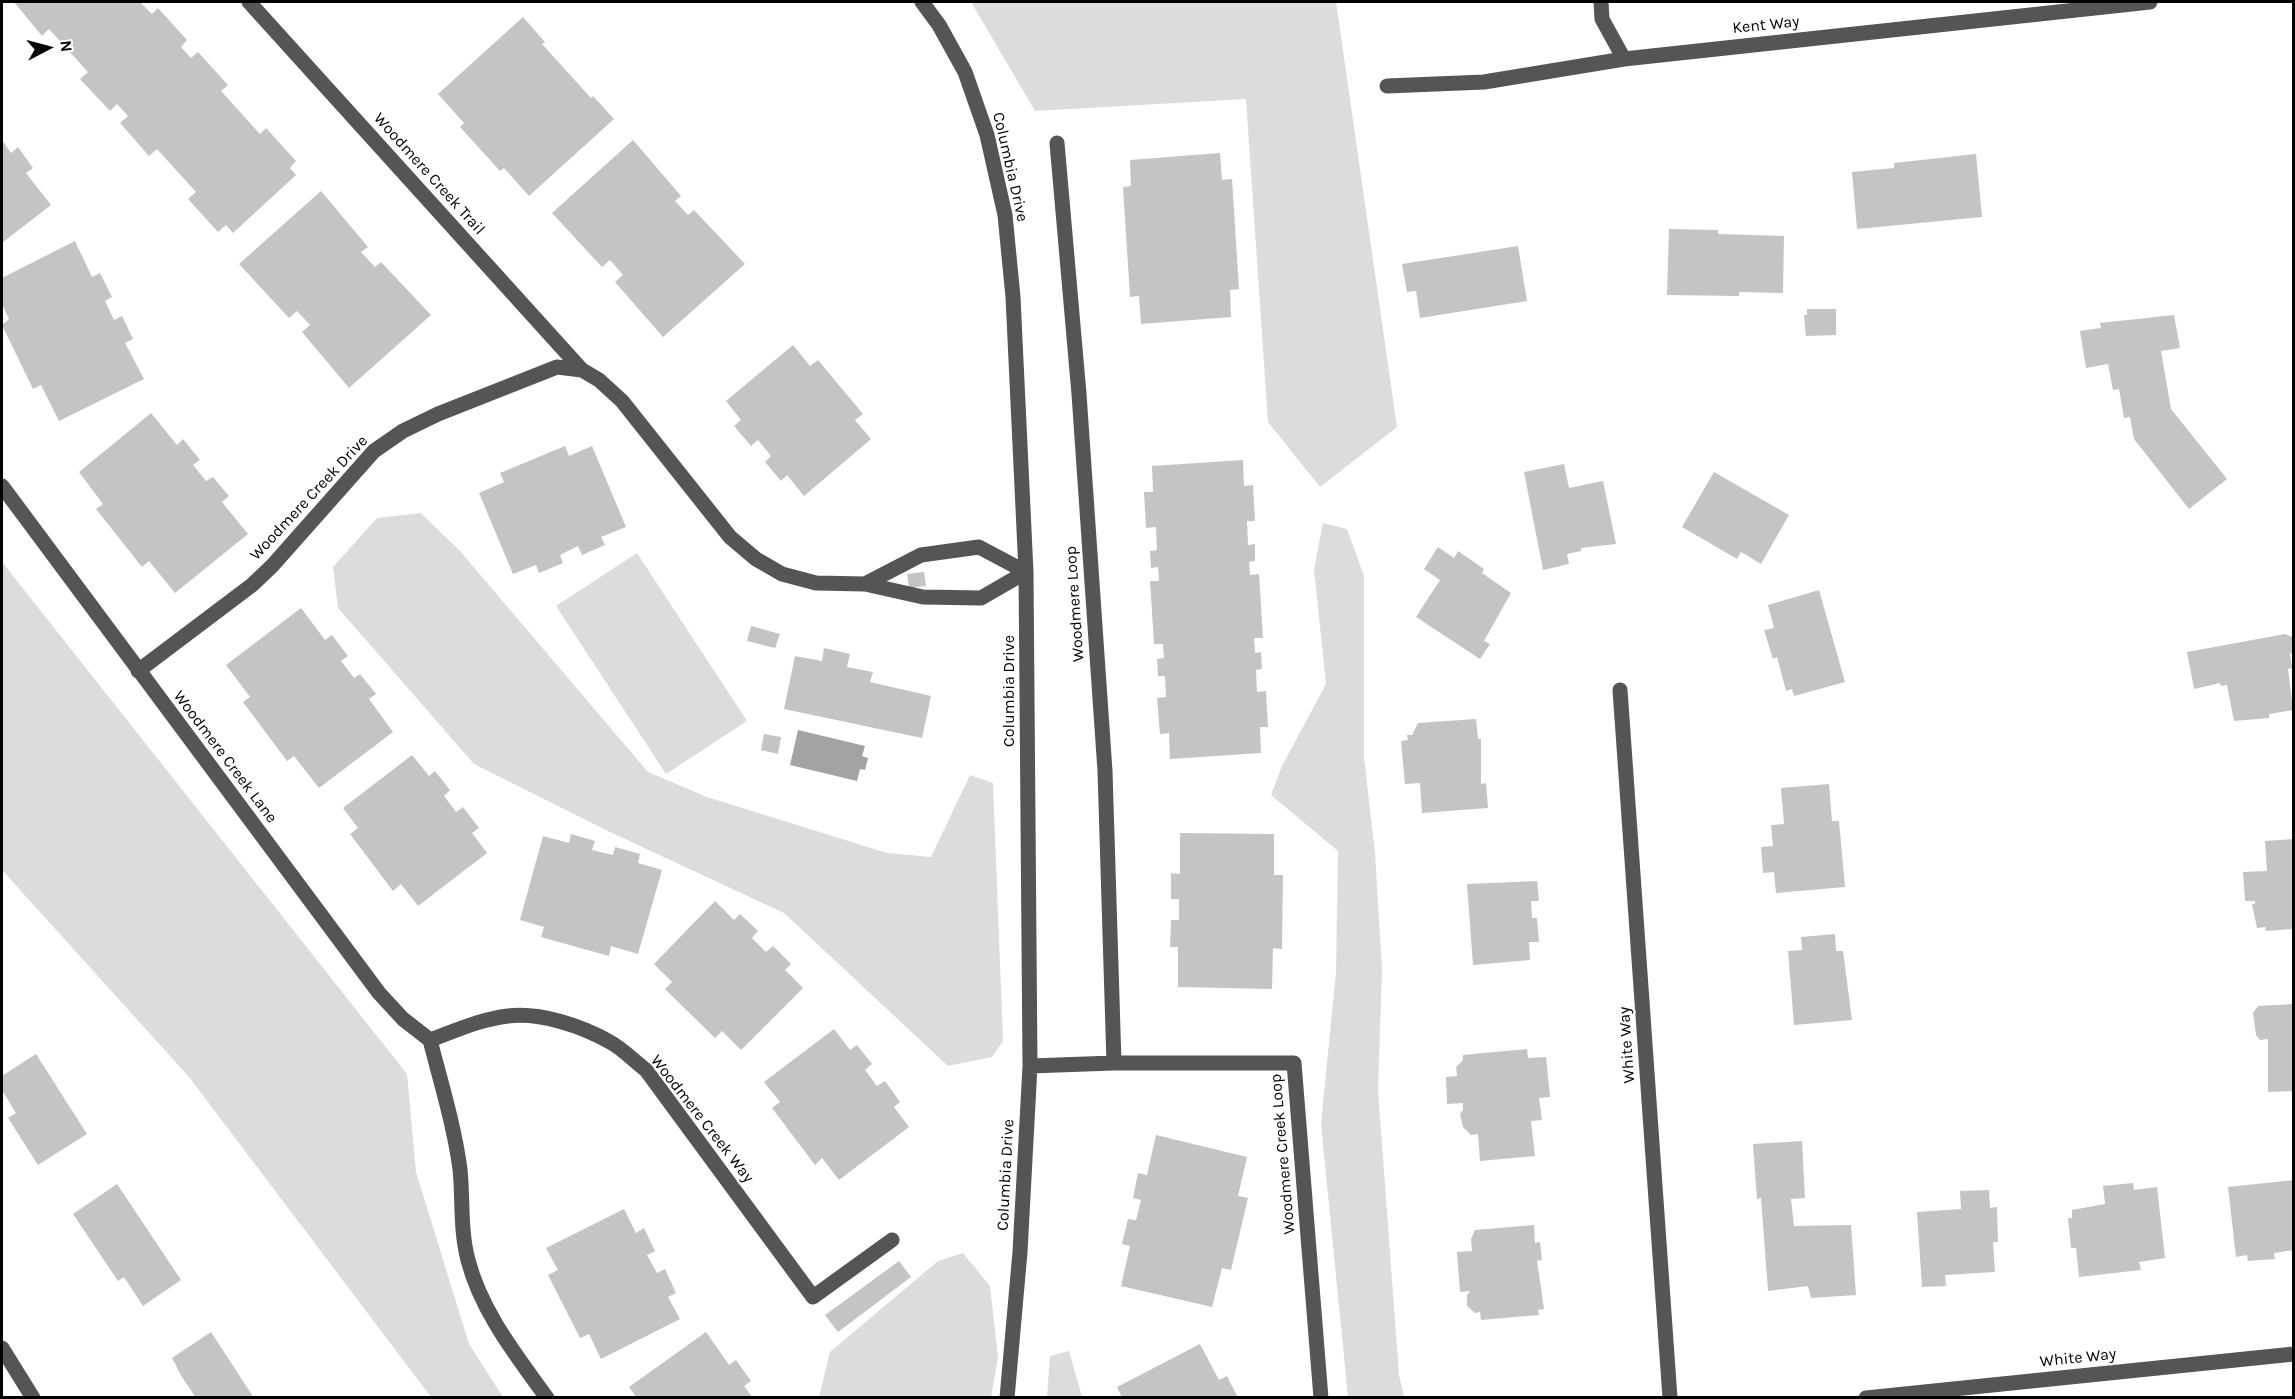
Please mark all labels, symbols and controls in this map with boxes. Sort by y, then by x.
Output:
street label: Kent Way [1731,12,1801,38]
north arrow [18,18,78,78]
text: N [56,39,76,53]
street label: Woodmere Creek Trail [369,109,489,239]
street label: Columbia Drive [988,110,1032,224]
street label: Woodmere Creek Drive [246,431,372,565]
street label: Woodmere Loop [1061,545,1089,663]
street label: Columbia Drive [999,635,1019,747]
street label: Woodmere Creek Lane [169,687,281,827]
street label: White Way [1615,1006,1639,1084]
street label: Woodmere Creek Way [646,1051,758,1187]
street label: Woodmere Creek Loop [1266,1073,1300,1235]
street label: Columbia Drive [993,1119,1019,1231]
street label: White Way [2039,1344,2117,1372]

